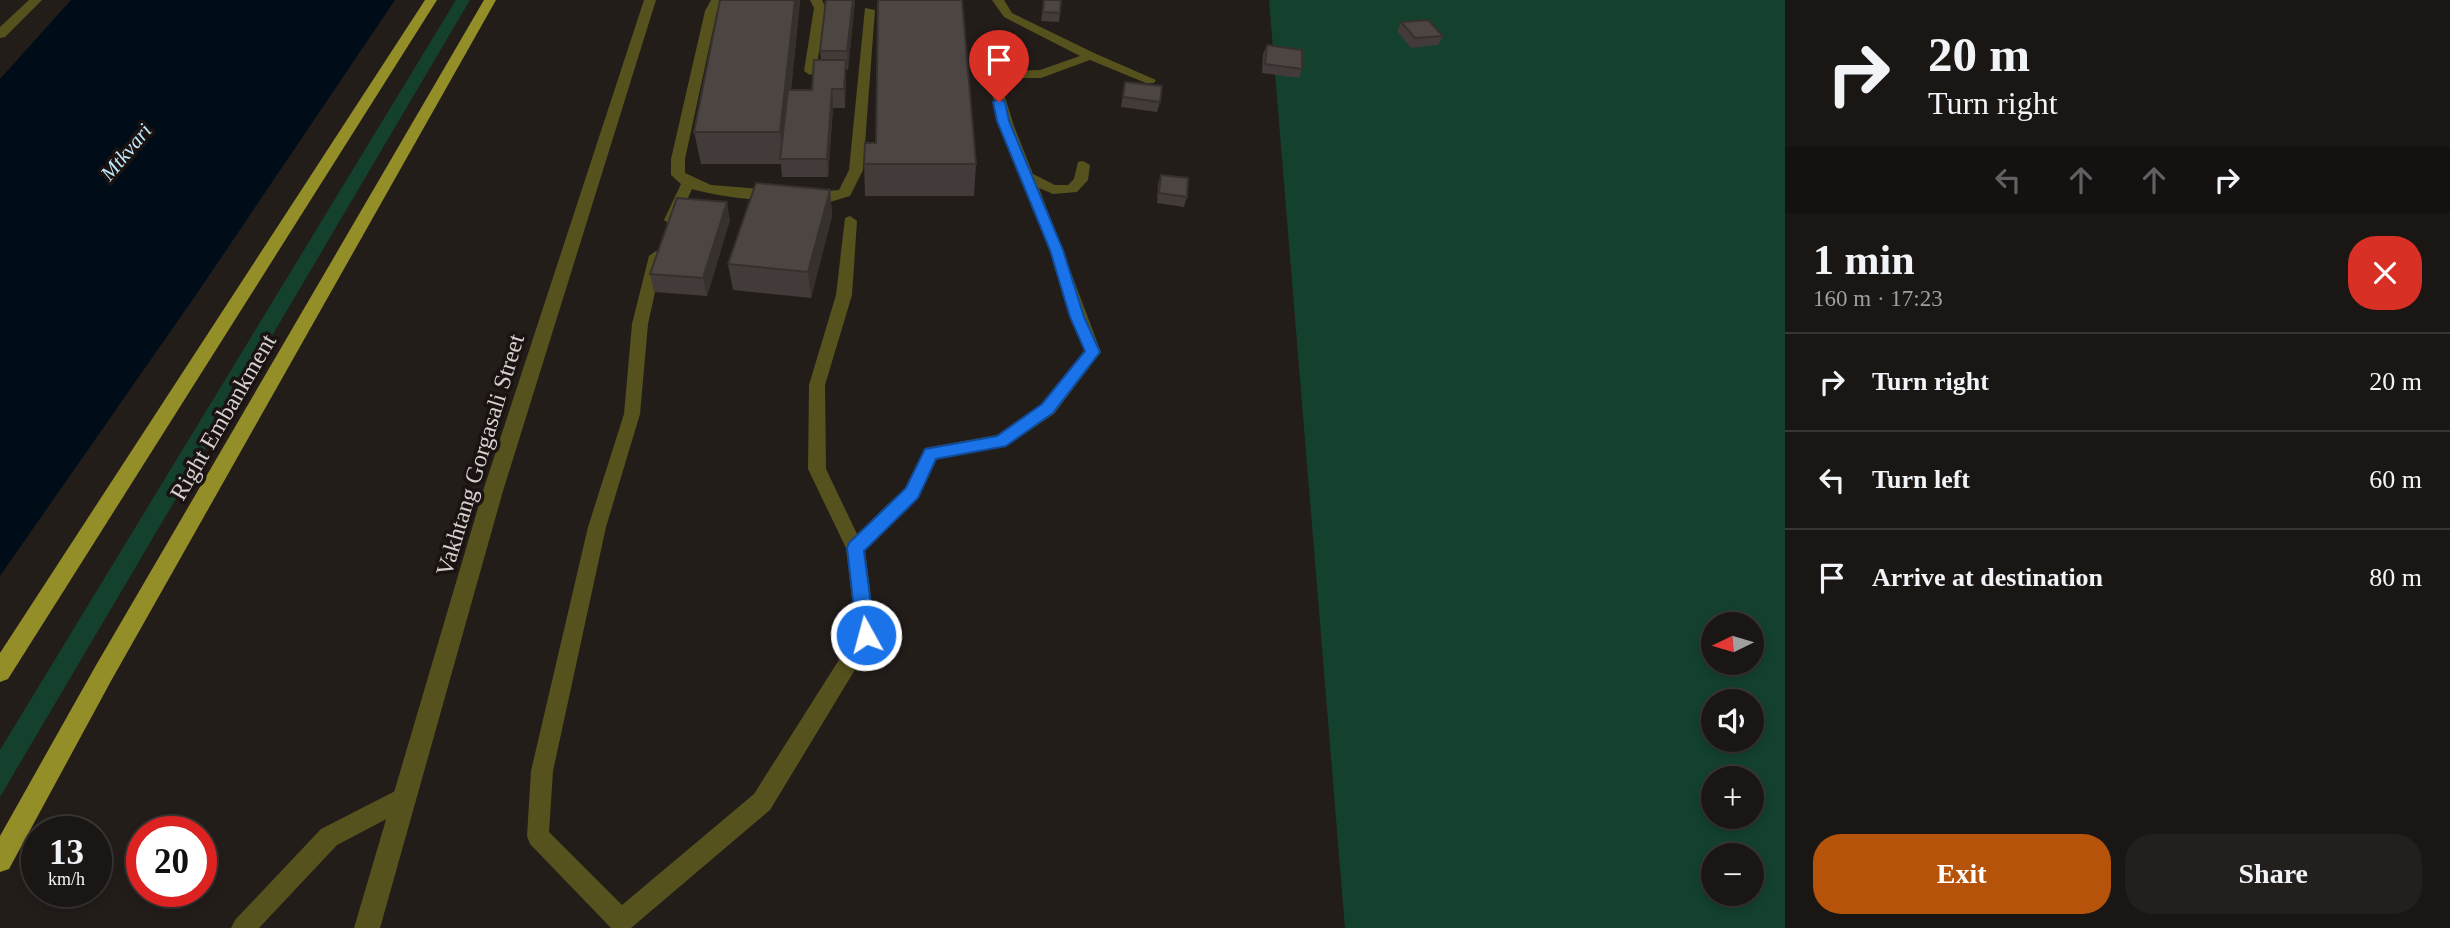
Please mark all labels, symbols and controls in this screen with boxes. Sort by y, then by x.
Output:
text: 20 m [1928,27,2030,82]
icon: right [1813,28,1904,119]
pin [969,30,1029,102]
icon: arrive [980,41,1018,79]
text: Turn right [1928,85,2058,121]
water label: Mtkvari [95,119,157,186]
icon: left [1989,161,2027,199]
icon: ahead [2062,161,2100,199]
icon: ahead [2135,161,2173,199]
icon: right [2208,161,2246,199]
button: close [2348,236,2422,310]
text: 1 min [1813,237,1915,283]
text: 160 m · 17:23 [1813,286,1943,311]
street label: Right Embankment [165,329,281,505]
street label: Vakhtang Gorgasali Street [431,331,529,579]
icon: right [1813,363,1851,401]
text: Turn right [1872,367,1989,396]
text: 20 m [2369,367,2422,396]
icon: left [1813,461,1851,499]
text: Turn left [1872,465,1970,494]
text: 60 m [2369,465,2422,494]
icon: arrive [1813,559,1851,597]
text: Arrive at destination [1872,563,2103,592]
text: 80 m [2369,563,2422,592]
position arrow [829,598,903,672]
north arrow [1701,612,1764,676]
map controls [1701,612,1764,906]
button: sound [1701,689,1764,752]
button: + [1701,766,1764,829]
speed limit sign: 20 [126,816,217,907]
text: 13 [49,833,84,872]
button: Exit [1813,834,2111,914]
button: Share [2125,834,2422,914]
button: − [1701,843,1764,906]
text: km/h [48,869,85,889]

